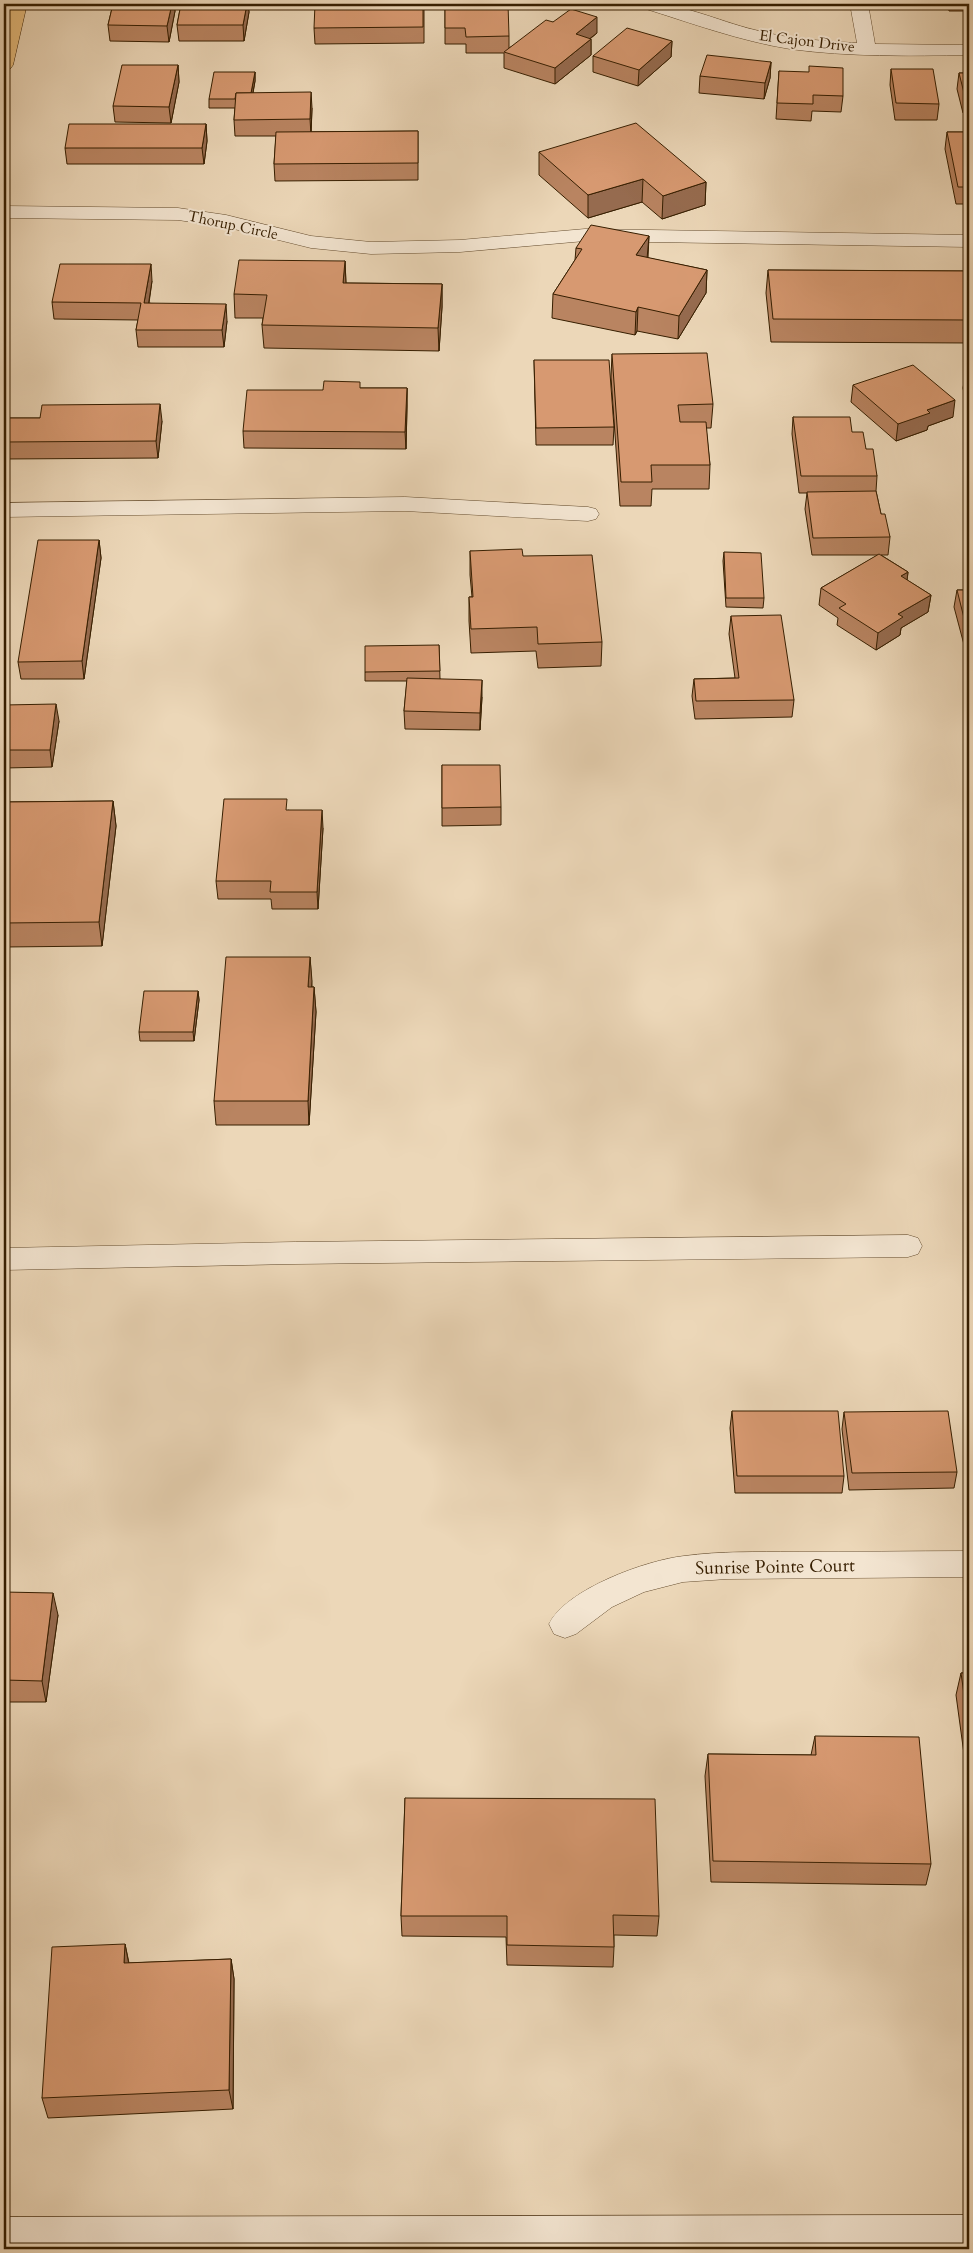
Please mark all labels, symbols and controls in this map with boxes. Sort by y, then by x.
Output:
street label: El Cajon Drive [758,25,856,57]
street label: Thorup Circle [186,206,280,244]
street label: Sunrise Pointe Court [695,1553,855,1581]

